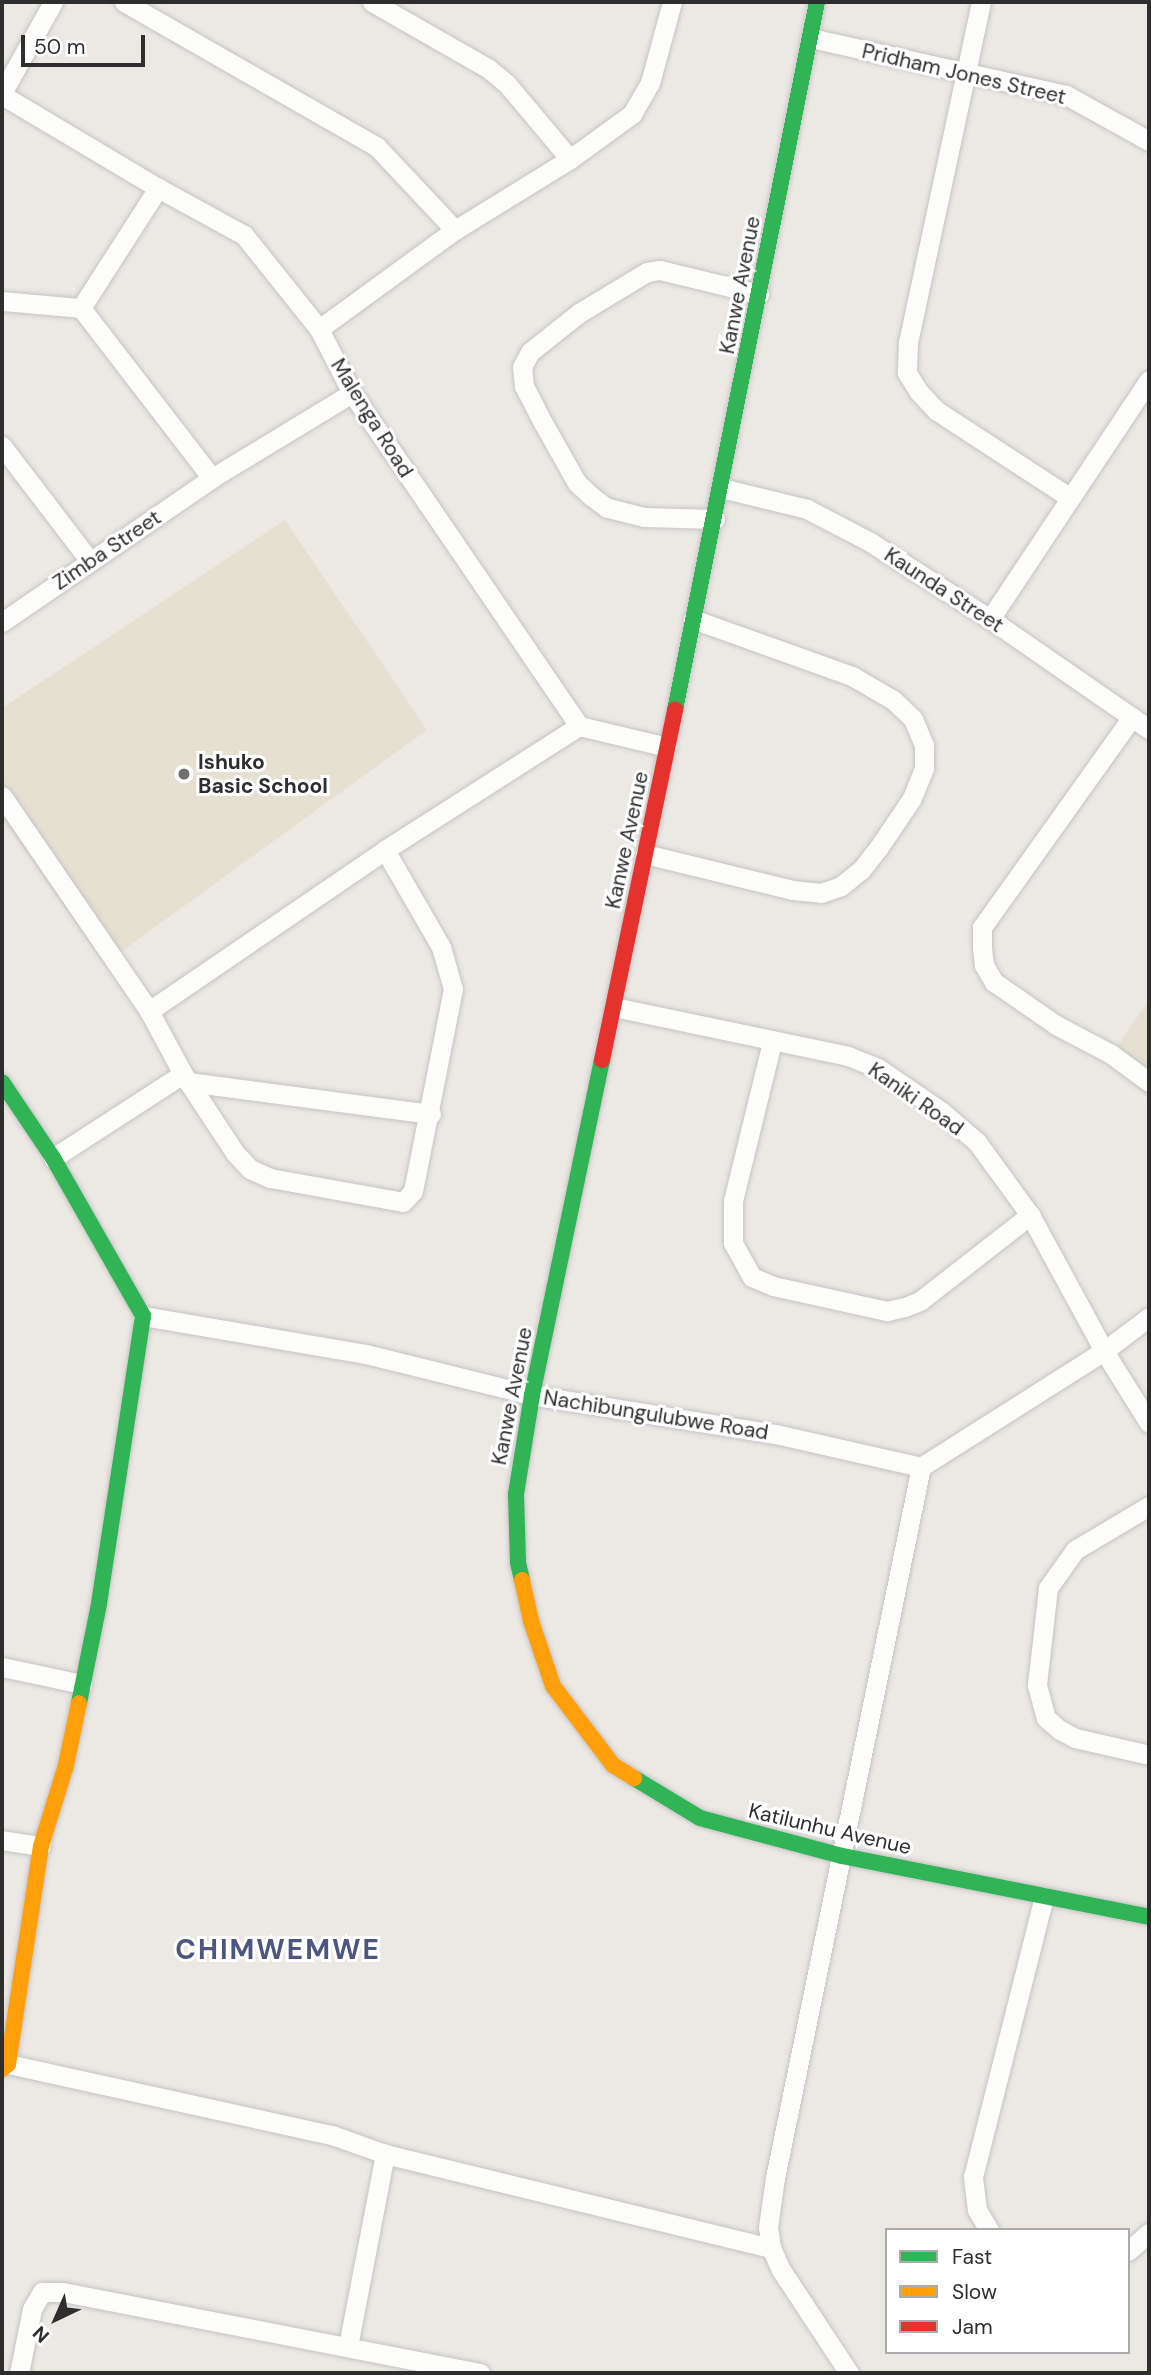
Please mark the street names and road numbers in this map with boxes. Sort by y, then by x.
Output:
street label: Pridham Jones Street [860,38,1068,110]
street label: Kanwe Avenue [714,214,766,356]
street label: Malenga Road [325,354,419,482]
street label: Zimba Street [48,505,166,595]
street label: Kaunda Street [880,542,1008,638]
street label: Kanwe Avenue [600,769,654,911]
street label: Kaniki Road [864,1057,968,1141]
street label: Kanwe Avenue [486,1325,538,1467]
street label: Nachibungulubwe Road [542,1385,770,1445]
street label: Katilunhu Avenue [746,1798,914,1860]

